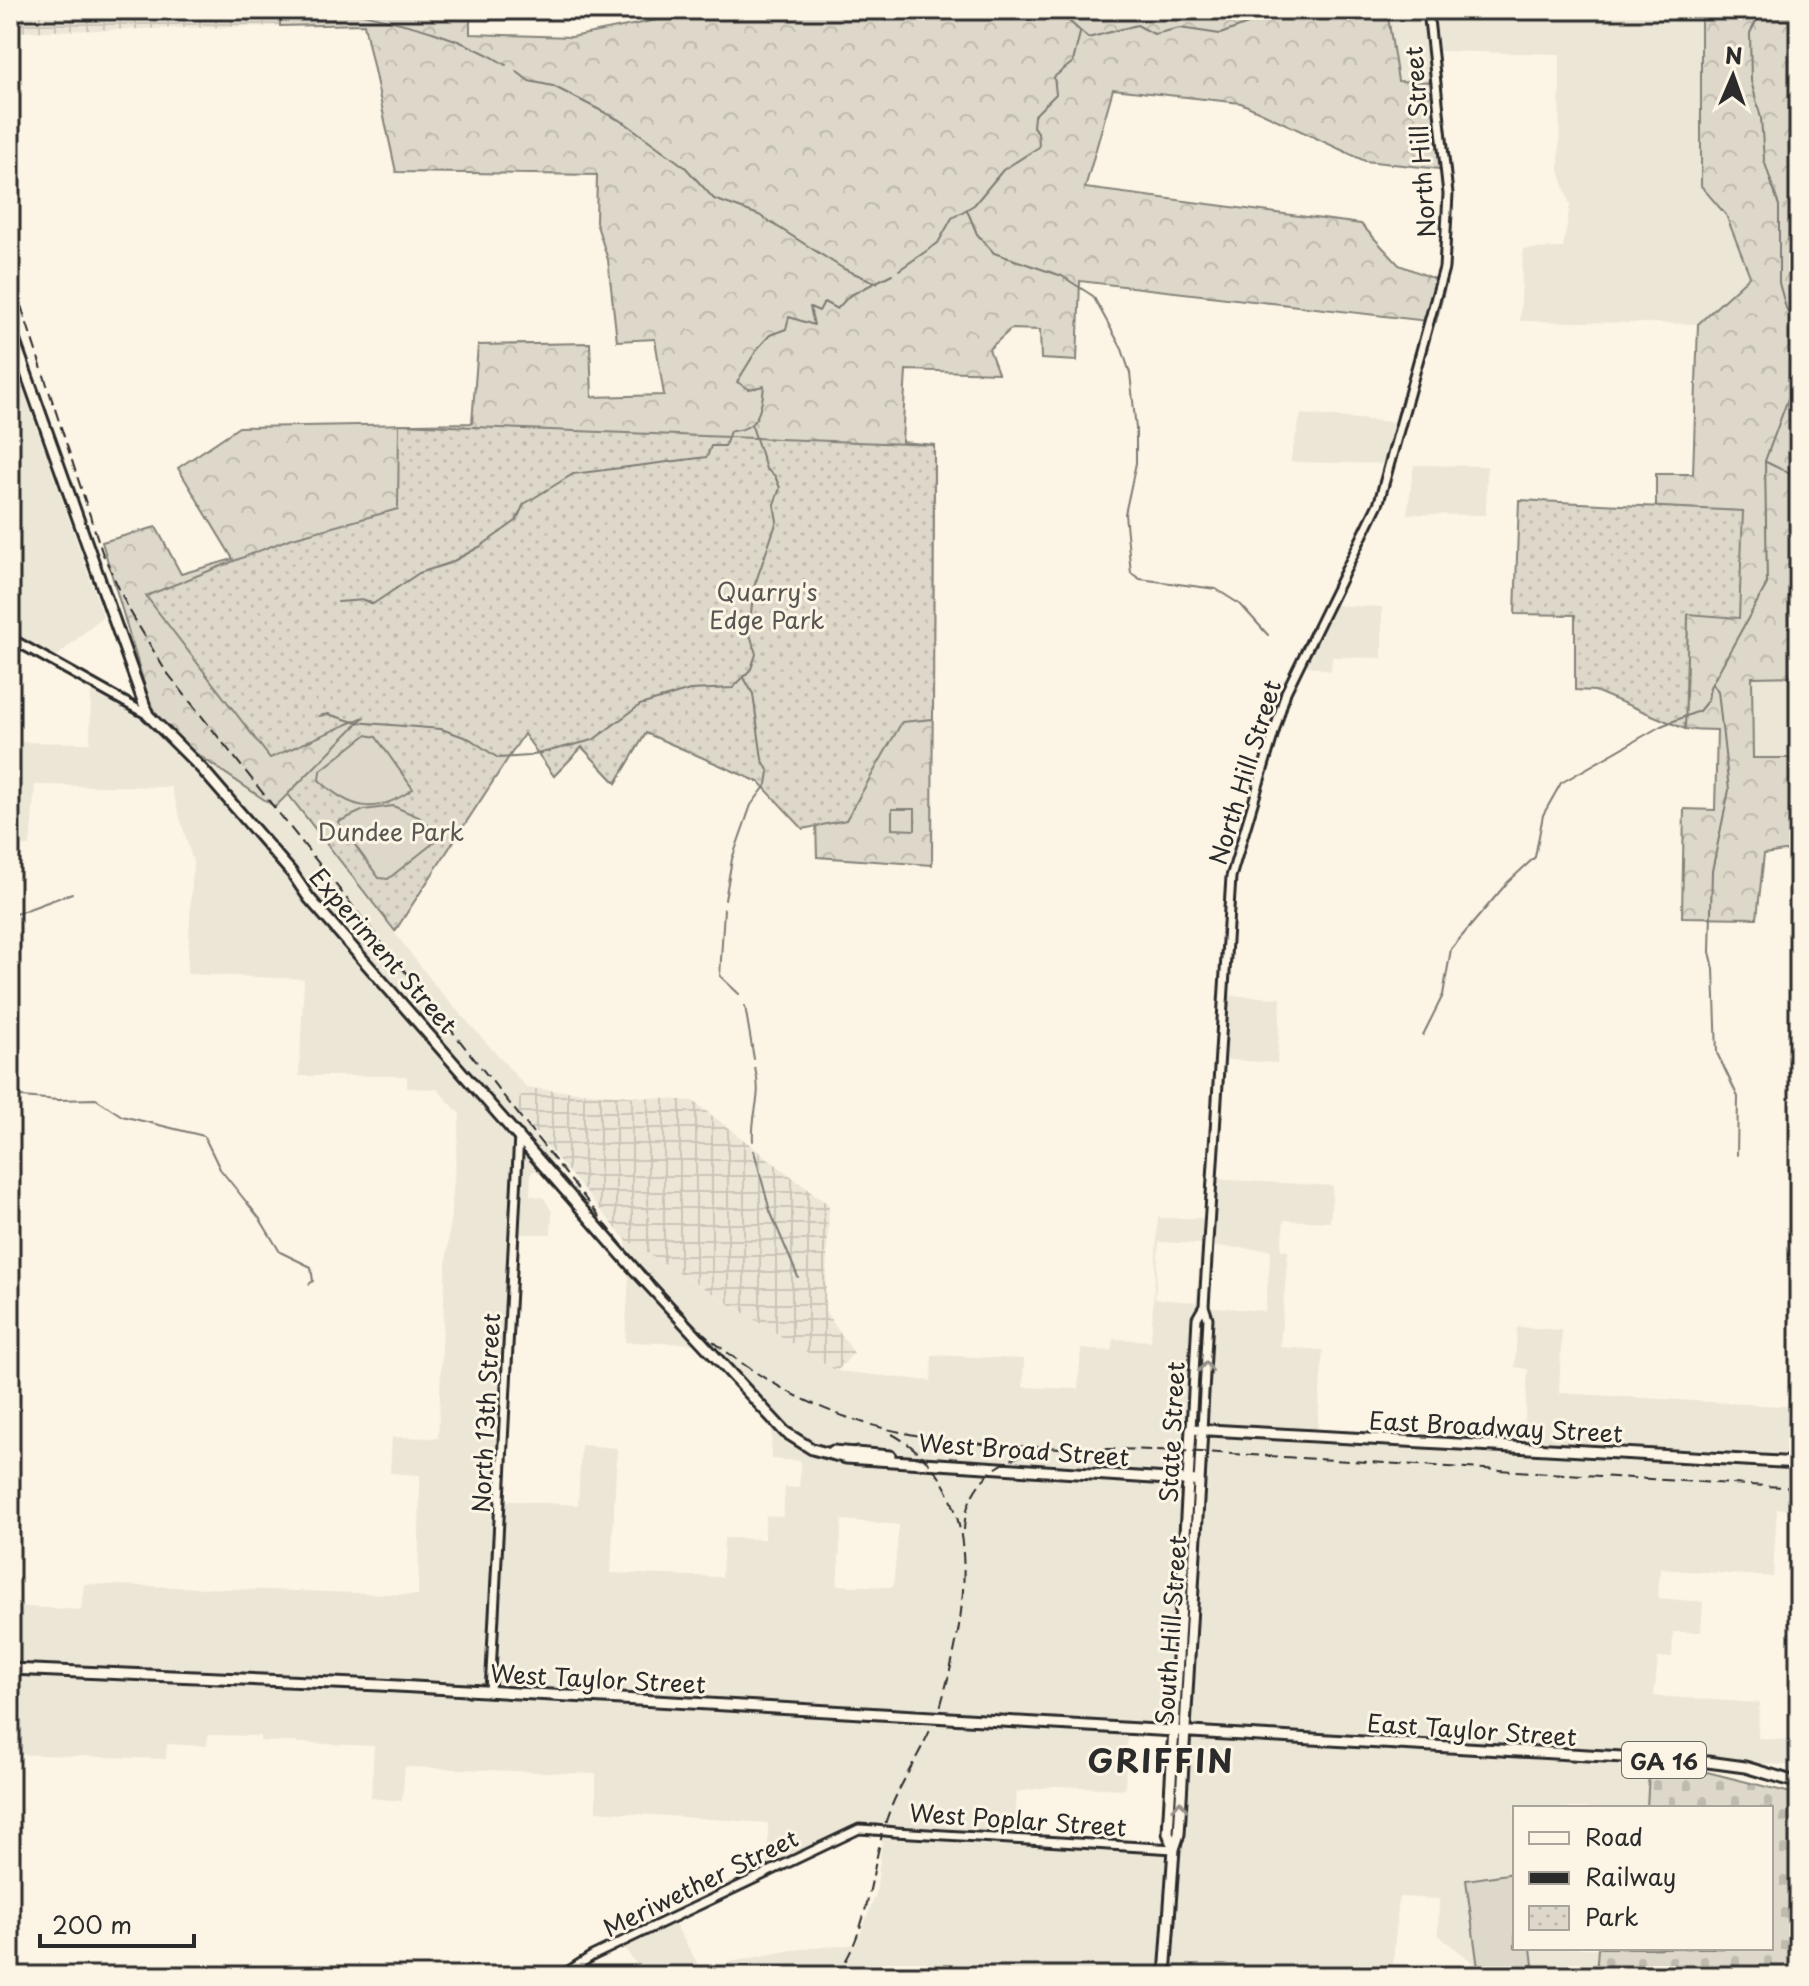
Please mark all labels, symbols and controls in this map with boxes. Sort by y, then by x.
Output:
north arrow [1693,36,1773,116]
text: N [1724,38,1743,71]
street label: North Hill Street [1394,45,1444,239]
park label: Quarry's Edge Park [709,573,825,637]
street label: North Hill Street [1199,675,1289,869]
park label: Dundee Park [318,813,464,849]
street label: Experiment Street [302,859,466,1041]
street label: North 13th Street [462,1312,508,1514]
street label: State Street [1149,1360,1193,1504]
one-way arrow [1197,1360,1214,1373]
street label: East Broadway Street [1368,1401,1624,1451]
street label: West Broad Street [917,1424,1131,1474]
street label: South Hill Street [1145,1534,1195,1726]
street label: West Taylor Street [489,1654,707,1702]
street label: East Taylor Street [1366,1704,1578,1754]
district label: GRIFFIN [1087,1736,1235,1784]
road number: GA 16 [1622,1742,1706,1778]
street label: West Poplar Street [908,1793,1128,1845]
one-way arrow [1171,1799,1188,1812]
legend [1513,1806,1773,1950]
text: Road [1585,1818,1643,1854]
street label: Meriwether Street [596,1819,804,1945]
text: Railway [1585,1858,1676,1894]
scale bar [40,1898,194,1948]
text: Park [1585,1898,1639,1934]
text: 200 m [52,1906,132,1942]

